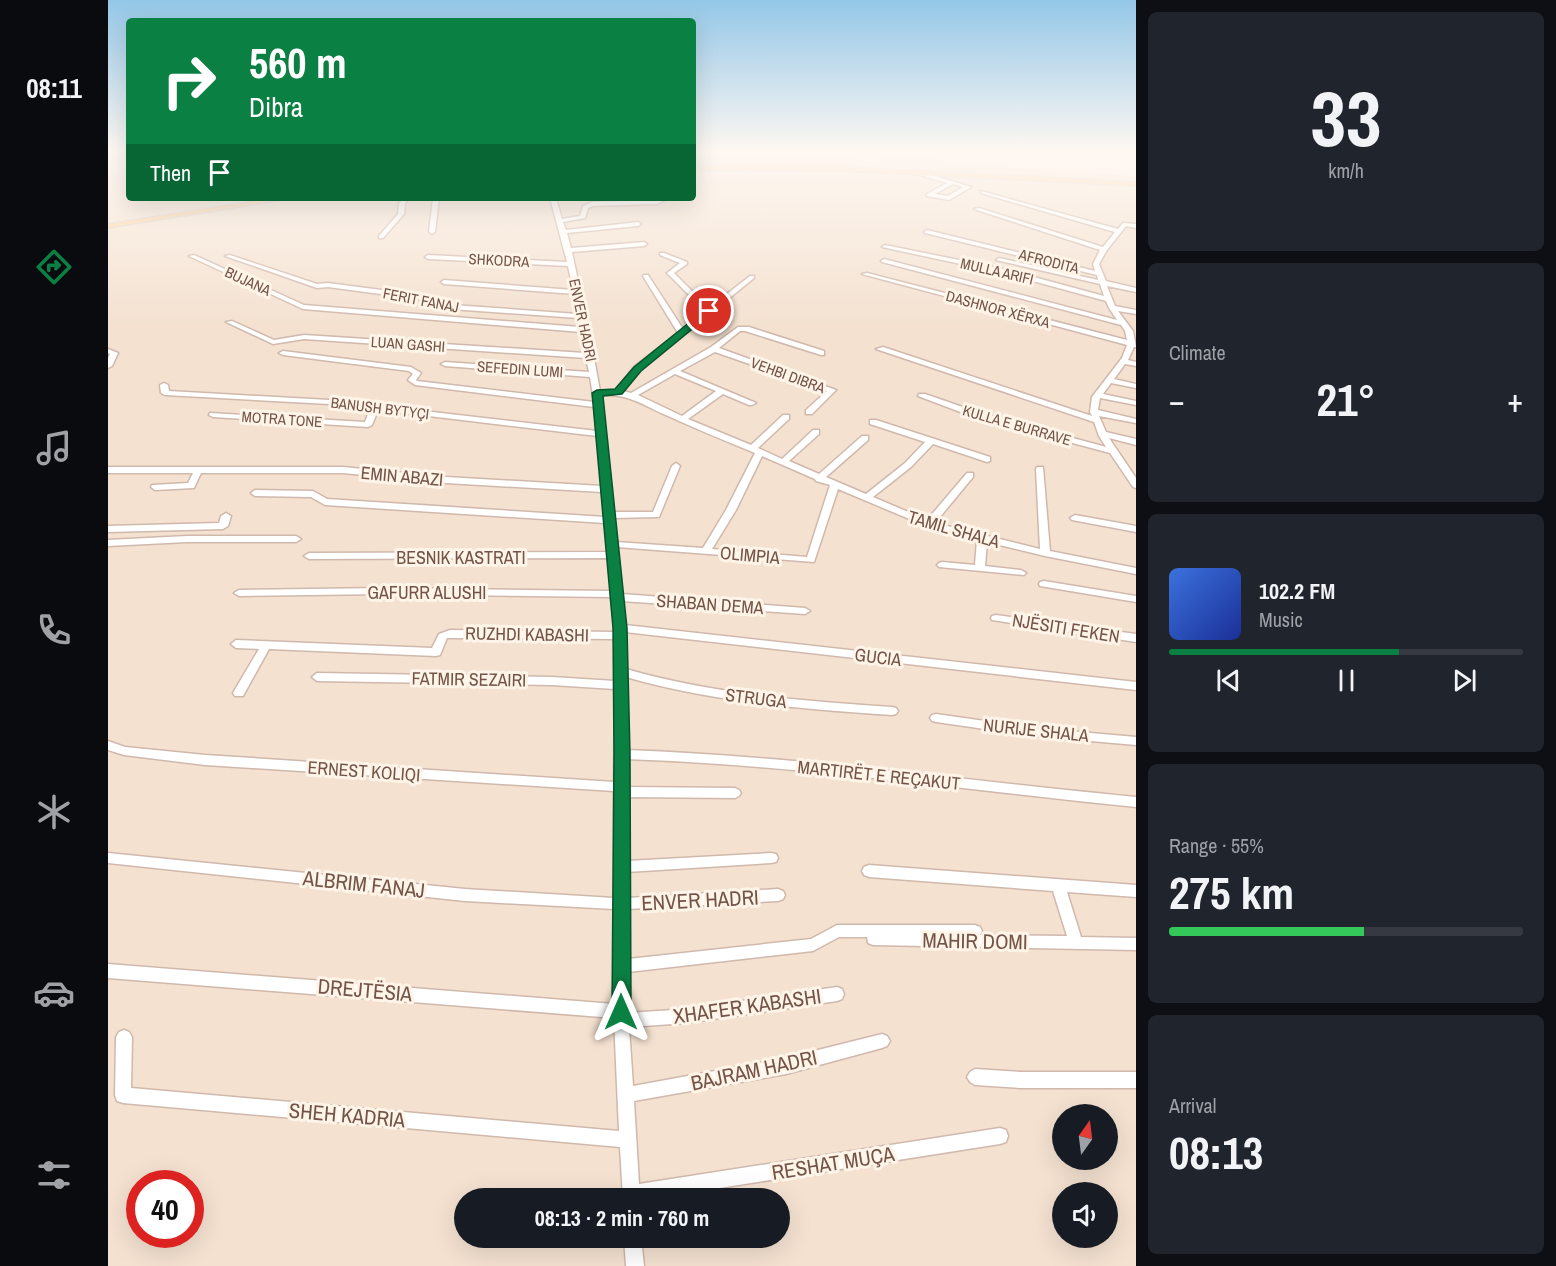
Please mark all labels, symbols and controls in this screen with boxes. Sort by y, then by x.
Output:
text: 560 m [249,35,347,91]
icon: right [150,42,228,120]
text: 33 [1310,65,1382,170]
text: 08:11 [26,70,82,106]
text: Dibra [249,89,303,125]
icon: arrive [203,156,236,189]
text: km/h [1328,157,1364,184]
text: Then [150,158,191,188]
street label: AFRODITA [1016,243,1082,279]
icon: directions [33,246,75,288]
street label: SHKODRA [468,248,531,272]
street label: MULLA ARIFI [958,252,1036,290]
street label: BUJANA [222,261,275,301]
street label: ENVER HADRI [564,277,602,363]
street label: FERIT FANAJ [381,282,461,318]
pin [683,285,734,336]
street label: DASHNOR XËRXA [944,285,1053,333]
icon: arrive [692,294,725,327]
street label: LUAN GASHI [370,331,446,357]
text: Climate [1169,339,1226,366]
street label: VEHBI DIBRA [748,352,829,398]
street label: SEFEDIN LUMI [476,356,564,382]
text: 21° [1316,369,1376,430]
text: − [1169,378,1185,422]
text: + [1507,378,1523,422]
street label: BANUSH BYTYÇI [330,392,430,424]
street label: KULLA E BURRAVE [960,399,1074,451]
street label: MOTRA TONE [241,406,323,432]
icon: music [33,427,75,469]
street label: EMIN ABAZI [360,460,444,492]
street label: TAMIL SHALA [905,504,1003,554]
street label: OLIMPIA [719,540,781,570]
street label: BESNIK KASTRATI [396,545,526,570]
text: 102.2 FM [1259,576,1335,606]
street label: GAFURR ALUSHI [368,580,486,605]
street label: SHABAN DEMA [656,588,765,620]
text: Music [1259,606,1303,633]
street label: NJËSITI FEKEN [1011,607,1121,649]
icon: phone [33,609,75,651]
street label: RUZHDI KABASHI [465,620,589,648]
street label: GUCIA [853,642,903,672]
icon: previous [1212,664,1245,697]
icon: pause [1330,664,1363,697]
icon: next [1448,664,1481,697]
street label: FATMIR SEZAIRI [412,666,526,692]
street label: STRUGA [724,682,788,714]
street label: NURIJE SHALA [982,712,1090,748]
street label: MARTIRËT E REÇAKUT [796,754,962,796]
street label: ERNEST KOLIQI [307,755,421,787]
icon: climate [33,791,75,833]
text: Range · 55% [1169,832,1264,859]
text: 275 km [1169,862,1294,923]
street label: ALBRIM FANAJ [301,863,426,905]
street label: ENVER HADRI [640,882,760,918]
street label: MAHIR DOMI [922,926,1028,956]
street label: DREJTËSIA [317,971,414,1009]
icon: car [33,972,75,1014]
position arrow [589,980,653,1044]
street label: XHAFER KABASHI [671,981,823,1031]
street label: BAJRAM HADRI [688,1042,820,1098]
text: Arrival [1169,1092,1216,1119]
street label: SHEH KADRIA [288,1095,407,1135]
north arrow [1052,1104,1118,1170]
map controls [1052,1104,1118,1248]
text: 08:13 [1169,1122,1263,1183]
street label: RESHAT MUÇA [770,1139,897,1187]
icon: filters [33,1154,75,1196]
speed limit sign: 40 [126,1170,204,1248]
button: sound [1052,1182,1118,1248]
text: 08:13 · 2 min · 760 m [535,1203,709,1233]

